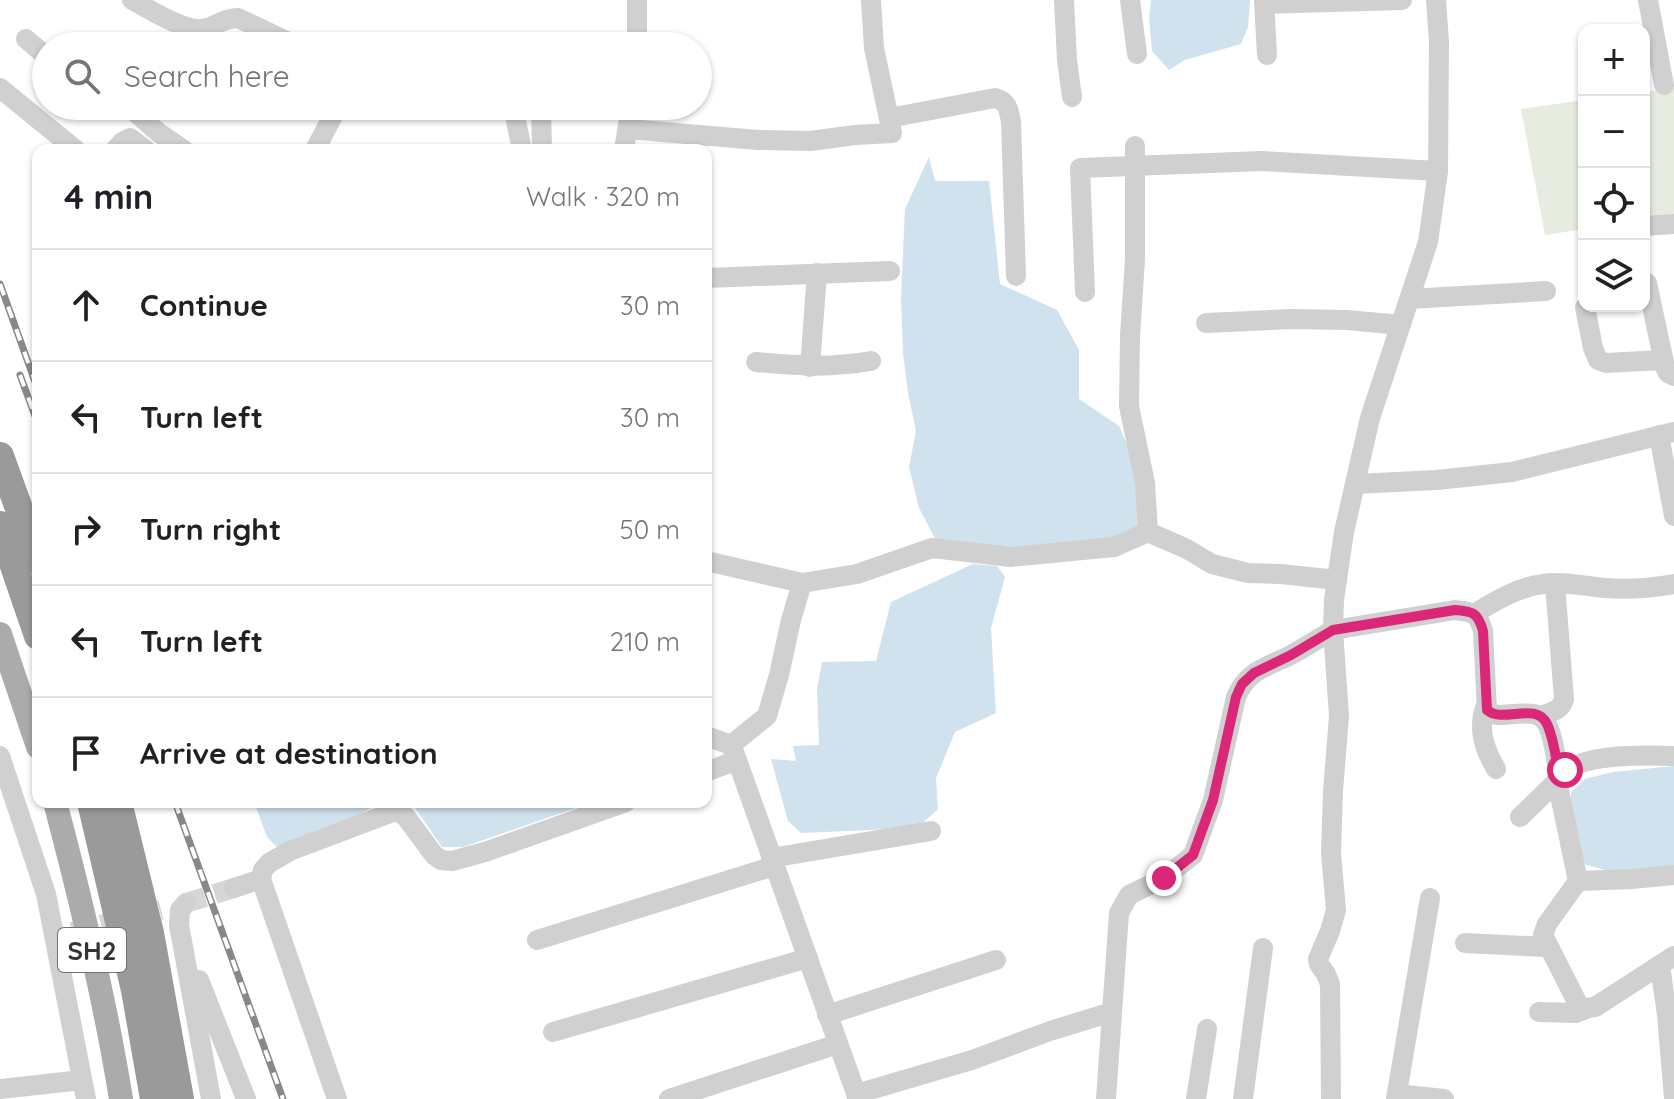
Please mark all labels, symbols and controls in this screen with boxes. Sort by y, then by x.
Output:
map controls [1578,24,1650,312]
button: + [1578,24,1650,96]
search box [32,32,712,120]
icon: search [60,54,104,98]
text: Search here [124,57,290,95]
button: − [1578,96,1650,168]
button: locate [1578,168,1650,240]
text: 4 min [64,175,153,218]
text: Walk · 320 m [526,180,680,213]
button: layers [1578,240,1650,312]
icon: ahead [64,283,108,327]
text: Continue [140,286,268,324]
text: 30 m [620,289,680,322]
icon: left [64,395,108,439]
text: Turn left [140,398,263,436]
text: 30 m [620,401,680,434]
icon: right [64,507,108,551]
text: Turn right [140,510,281,548]
text: 50 m [620,513,680,546]
icon: left [64,619,108,663]
text: Turn left [140,622,263,660]
text: 210 m [610,625,680,658]
icon: arrive [64,731,108,775]
text: Arrive at destination [140,734,438,772]
route start [1547,752,1583,788]
route end [1146,860,1182,896]
road number: SH2 [58,928,126,972]

